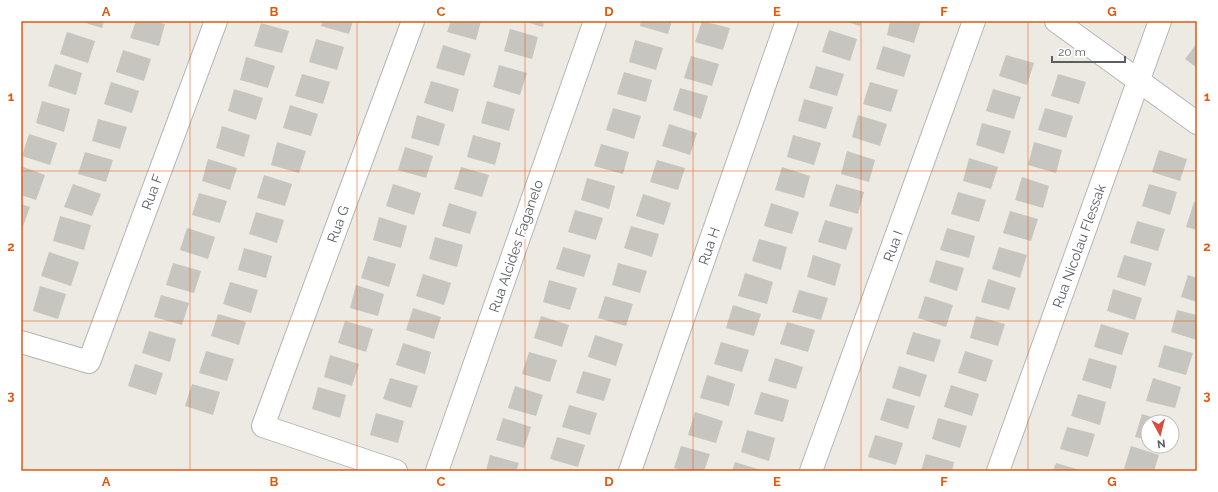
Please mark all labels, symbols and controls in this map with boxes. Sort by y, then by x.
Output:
text: A [102,4,111,19]
text: B [270,4,279,19]
text: C [437,4,446,19]
text: D [604,4,614,19]
text: E [773,4,781,19]
text: F [940,4,948,19]
text: G [1107,4,1117,19]
scale bar [1052,38,1125,64]
text: 20 m [1058,45,1086,59]
text: 1 [8,89,15,104]
text: 1 [1204,89,1211,104]
street label: Rua F [138,172,166,212]
street label: Rua Alcides Faganelo [486,178,546,314]
street label: Rua Nicolau Flessak [1049,181,1109,310]
street label: Rua G [324,203,352,245]
street label: Rua H [695,225,723,267]
street label: Rua I [880,228,906,264]
text: 2 [7,239,15,254]
text: 2 [1203,239,1211,254]
text: 3 [7,388,15,403]
text: 3 [1203,388,1211,403]
north arrow [1140,414,1180,454]
text: N [1156,436,1166,450]
text: A [102,474,111,489]
text: B [270,474,279,489]
text: C [437,474,446,489]
text: D [604,474,614,489]
text: E [773,474,781,489]
text: F [940,474,948,489]
text: G [1107,474,1117,489]

